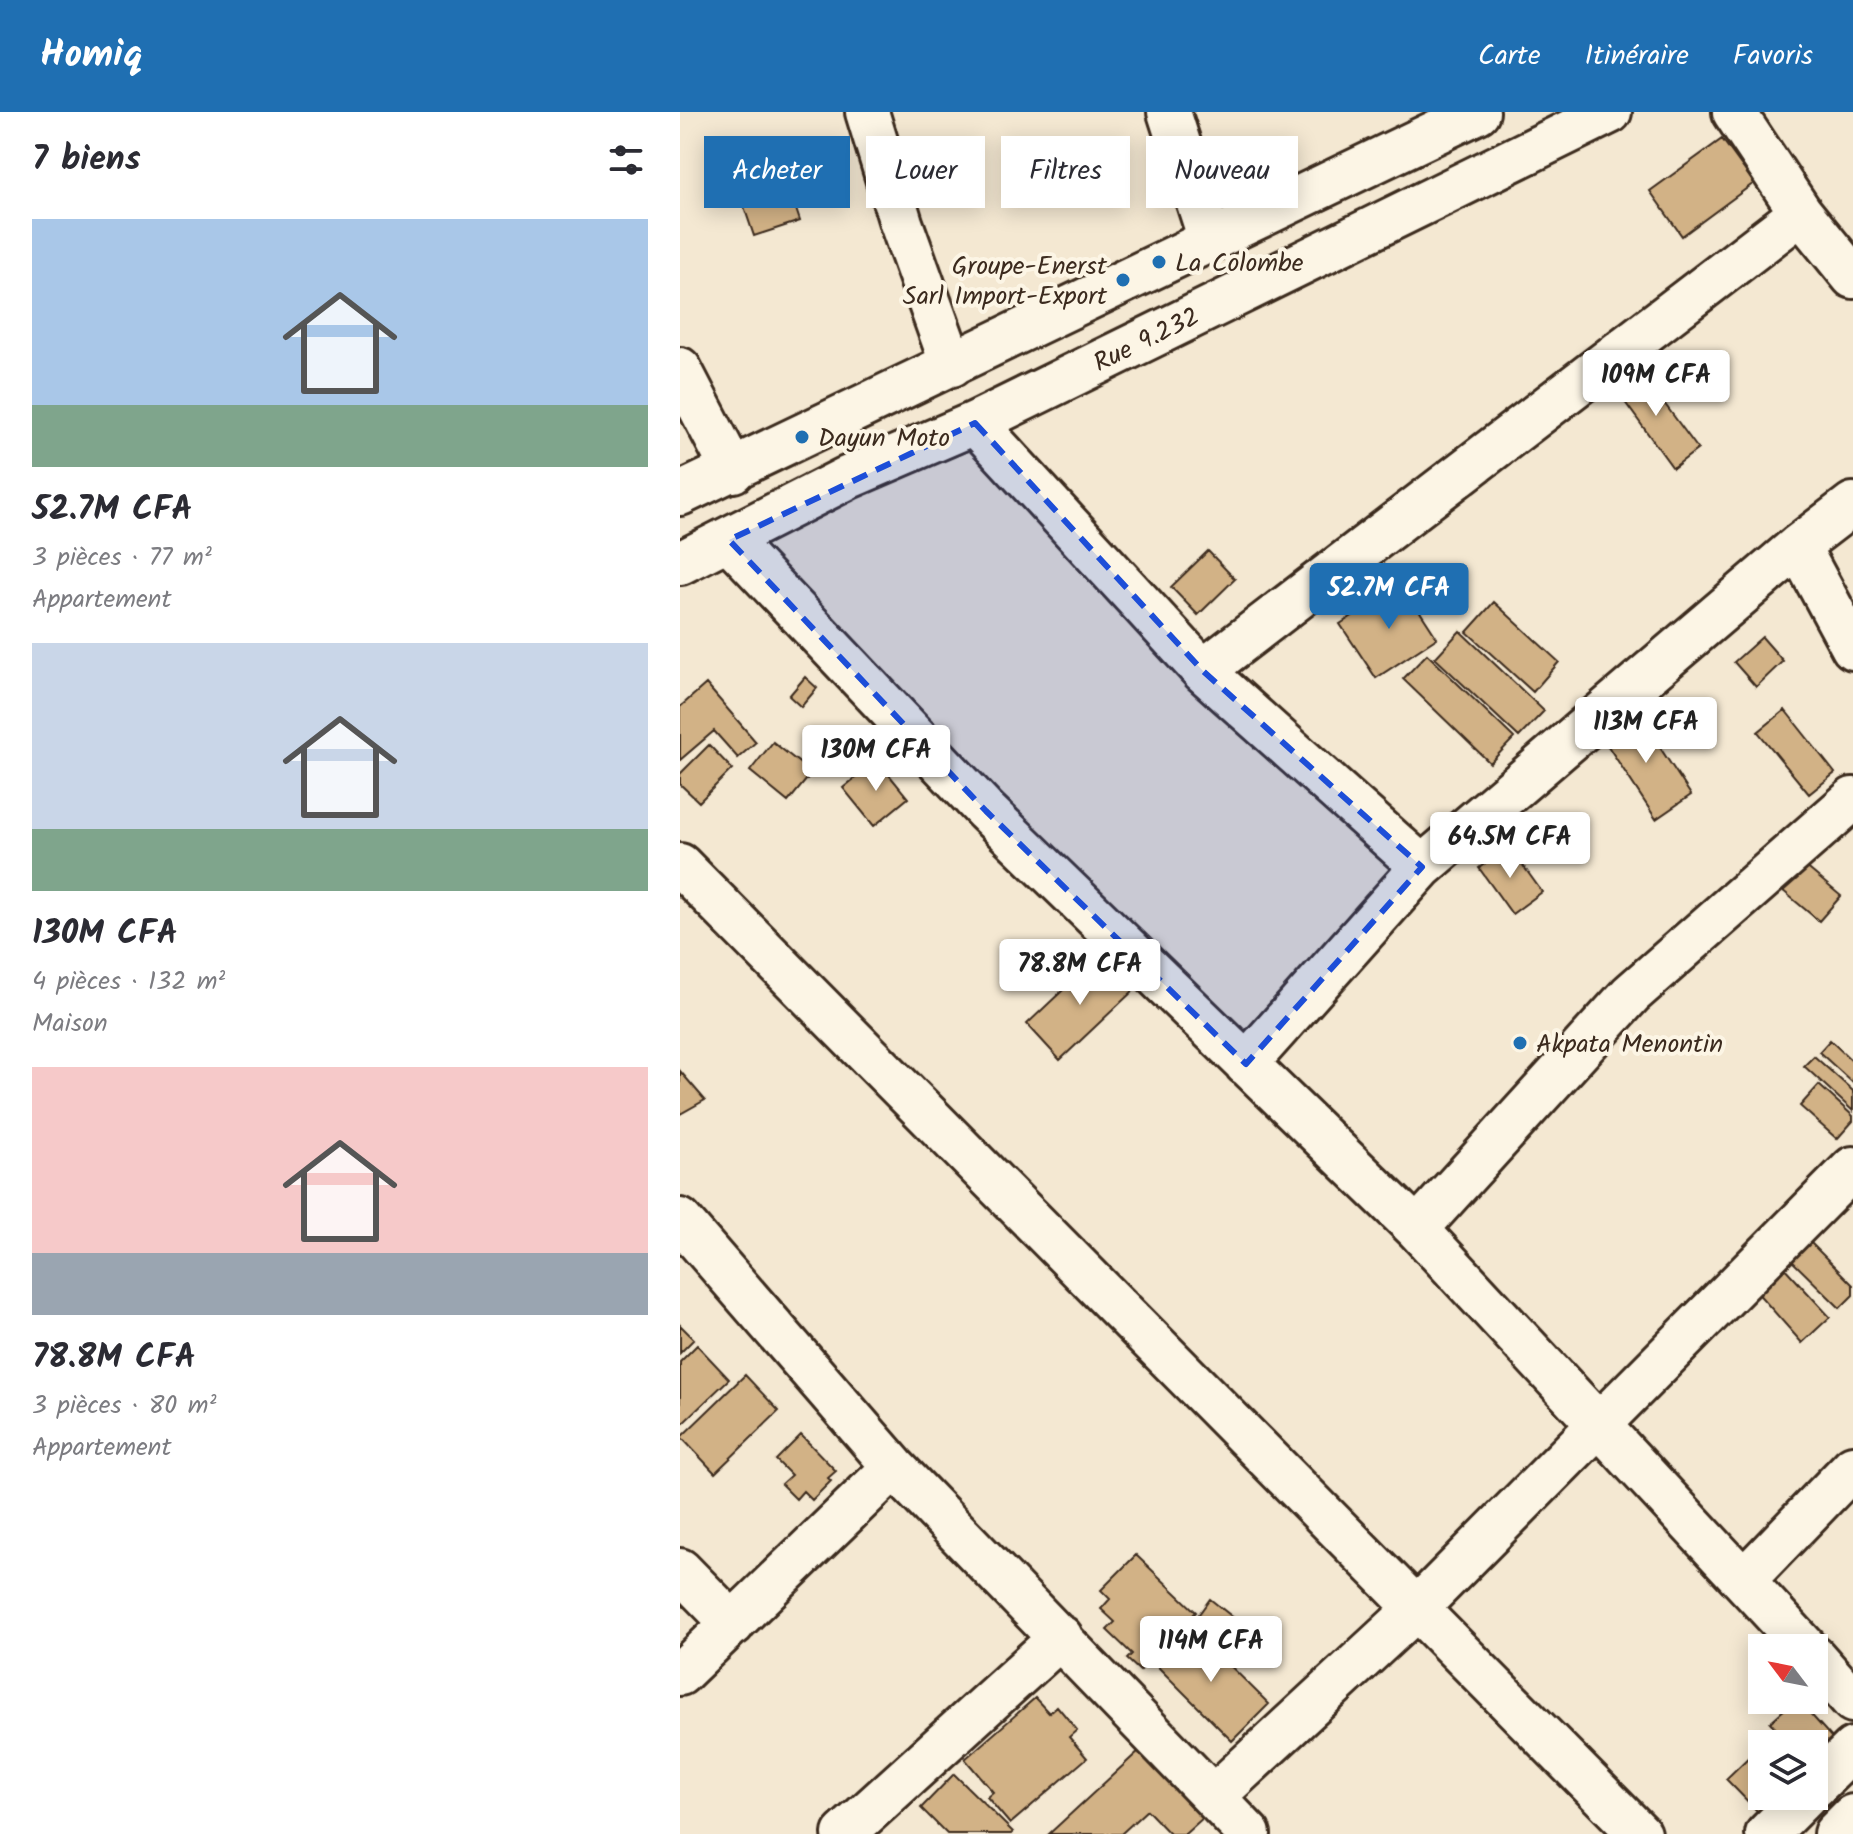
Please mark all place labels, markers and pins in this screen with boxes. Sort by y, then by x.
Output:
place label: La Colombe [1175,243,1304,285]
place label: Groupe-Enerst Sarl Import-Export [903,246,1108,318]
marker: La Colombe [1150,253,1168,271]
marker: Groupe-Enerst Sarl Import-Export [1114,271,1132,289]
pin: 109M CFA [1573,350,1739,418]
place label: Dayun Moto [818,418,950,460]
marker: Dayun Moto [793,428,811,446]
pin: 52.7M CFA [1297,563,1481,631]
pin: 113M CFA [1563,697,1729,765]
pin: 130M CFA [793,725,959,793]
pin: 64.5M CFA [1418,812,1602,880]
pin: 78.8M CFA [988,939,1172,1007]
place label: Akpata Menontin [1536,1024,1723,1066]
marker: Akpata Menontin [1511,1034,1529,1052]
pin: 114M CFA [1128,1616,1294,1684]

